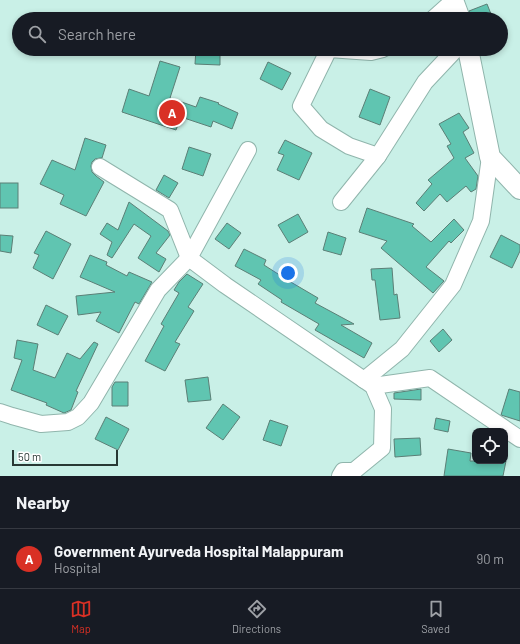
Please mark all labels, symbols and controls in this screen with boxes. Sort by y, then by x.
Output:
search box [12,12,508,56]
icon: search [26,23,48,45]
text: Search here [58,25,136,43]
pin: A [159,98,185,128]
your location [278,263,298,283]
map controls [472,428,508,464]
button: locate [472,428,508,464]
scale bar [12,448,118,467]
text: 50 m [18,450,41,463]
text: Nearby [16,492,70,512]
text: Government Ayurveda Hospital Malappuram [54,542,343,560]
text: A [25,551,33,567]
text: 90 m [477,551,504,567]
text: Hospital [54,560,101,576]
tab: Map [70,598,92,635]
tab: Directions [232,598,281,635]
tab: Saved [421,598,450,635]

